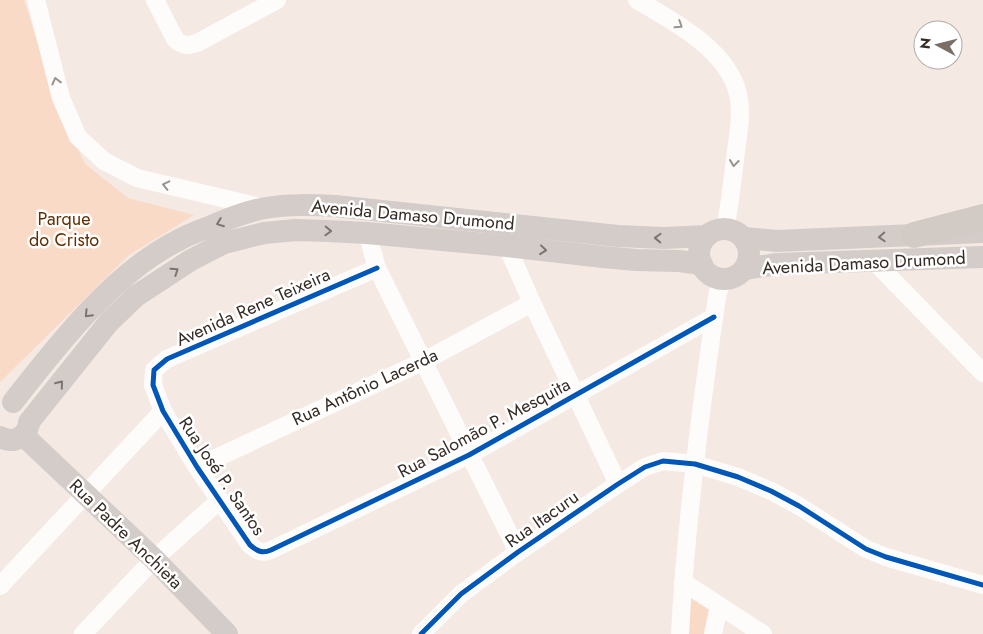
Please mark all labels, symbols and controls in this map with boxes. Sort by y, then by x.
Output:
one-way arrow [673,18,682,28]
north arrow [913,20,963,70]
text: N [914,37,936,50]
one-way arrow [52,78,62,86]
one-way arrow [730,159,740,167]
one-way arrow [162,180,171,191]
street label: Avenida Damaso Drumond [310,193,516,237]
park label: Parque do Cristo [29,206,99,253]
one-way arrow [216,216,225,227]
one-way arrow [325,226,333,237]
one-way arrow [878,231,886,242]
one-way arrow [654,233,662,243]
one-way arrow [539,245,547,256]
street label: Avenida Damaso Drumond [762,245,966,281]
street label: Avenida Rene Teixeira [172,261,334,353]
one-way arrow [169,267,178,277]
one-way arrow [84,308,93,317]
street label: Rua Antônio Lacerda [288,342,442,432]
street label: Rua Salomão P. Mesquita [393,371,575,485]
one-way arrow [54,380,63,390]
street label: Rua José P. Santos [173,411,271,541]
street label: Rua Padre Anchieta [63,473,189,595]
street label: Rua Itacuru [500,484,584,554]

